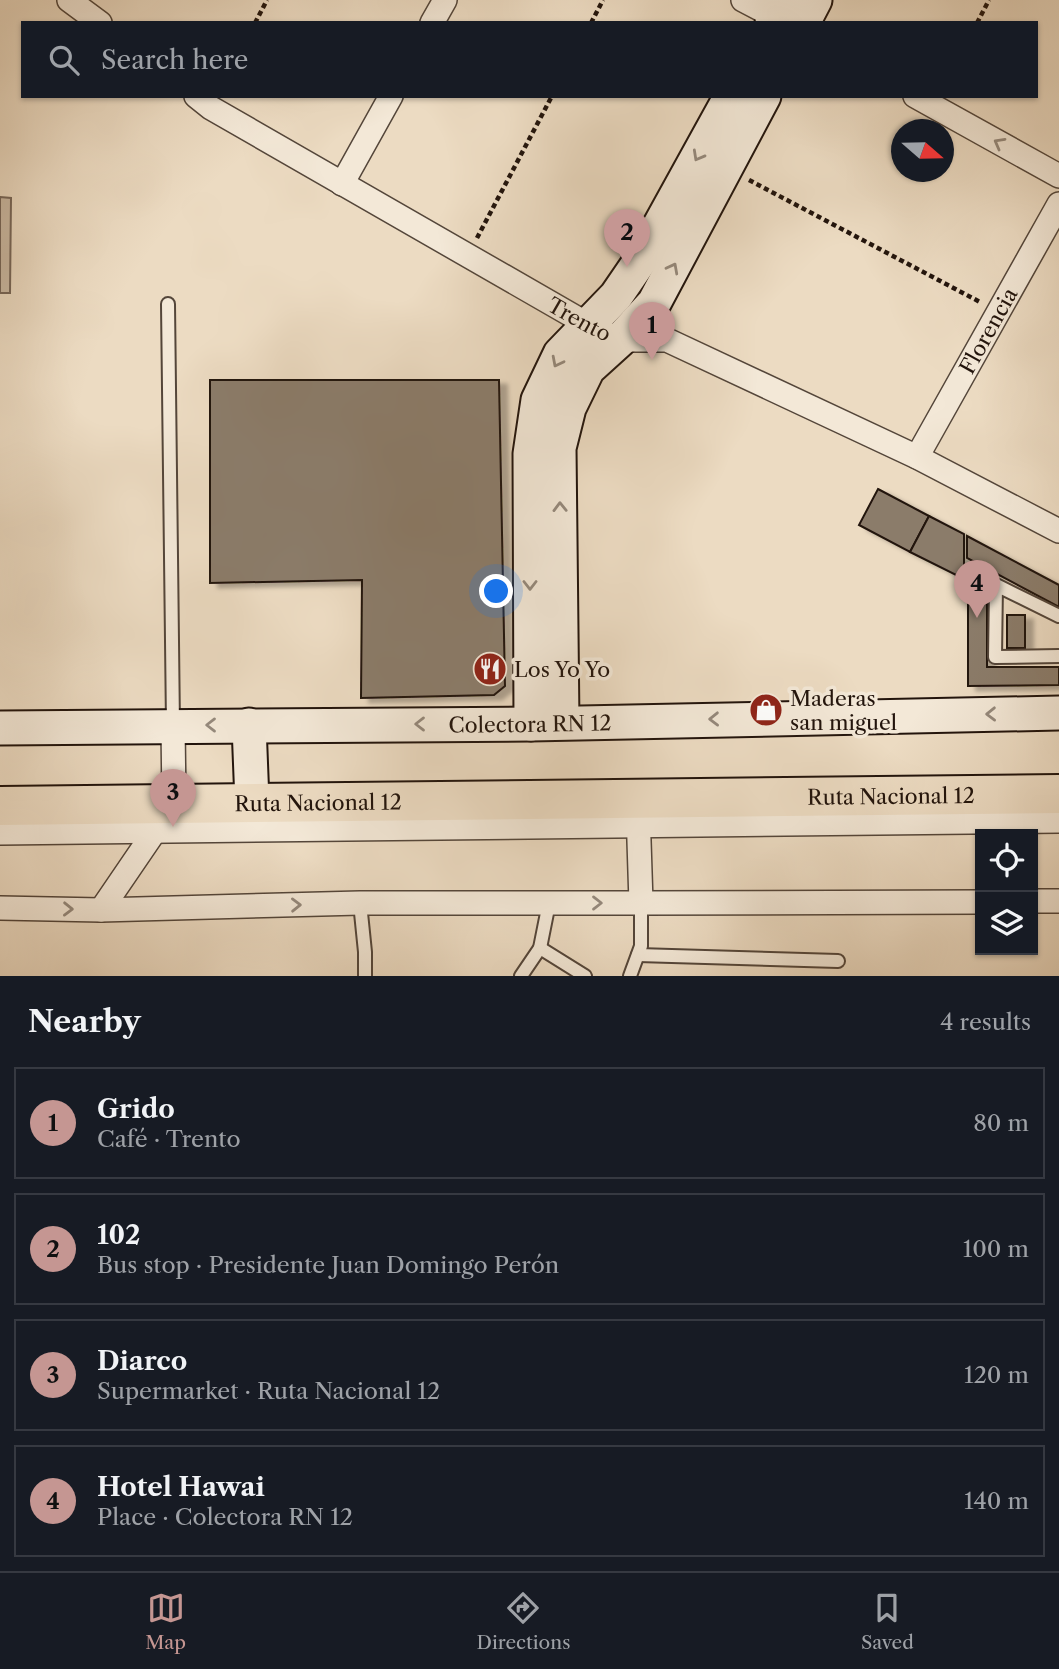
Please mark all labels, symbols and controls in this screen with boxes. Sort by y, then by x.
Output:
search box [21,21,1038,98]
icon: search [45,41,83,79]
text: Search here [101,44,248,76]
north arrow [891,119,954,182]
one-way arrow [994,138,1007,151]
one-way arrow [693,149,706,161]
pin: 2 [604,209,650,267]
one-way arrow [664,263,678,275]
street label: Florencia [954,282,1023,378]
street label: Trento [544,292,615,346]
pin: 1 [629,302,675,360]
one-way arrow [551,355,565,367]
one-way arrow [552,501,568,512]
pin: 4 [954,560,1000,618]
your location [479,574,513,608]
one-way arrow [523,579,538,590]
restaurant icon: Los Yo Yo [471,650,509,688]
place label: Los Yo Yo [514,657,610,682]
place label: Maderas san miguel [790,686,897,735]
shop icon: Maderas san miguel [747,691,785,729]
one-way arrow [985,707,996,722]
street label: Colectora RN 12 [448,710,612,737]
one-way arrow [709,712,720,727]
one-way arrow [414,717,425,732]
one-way arrow [205,718,216,733]
pin: 3 [150,769,196,827]
street label: Ruta Nacional 12 [807,782,975,809]
street label: Ruta Nacional 12 [234,789,402,816]
map controls [975,829,1038,955]
button: locate [975,829,1038,892]
button: layers [975,892,1038,955]
one-way arrow [592,895,602,911]
one-way arrow [290,897,301,912]
one-way arrow [63,901,74,917]
text: Nearby [28,1003,141,1040]
text: 4 results [940,1008,1031,1036]
text: Grido [97,1093,175,1125]
text: 1 [48,1109,58,1137]
text: 80 m [973,1109,1029,1137]
text: Café · Trento [97,1125,241,1153]
text: 102 [97,1219,140,1251]
text: 2 [46,1235,60,1263]
text: 100 m [963,1235,1029,1263]
text: Bus stop · Presidente Juan Domingo Perón [97,1251,559,1279]
text: Diarco [97,1345,187,1377]
text: 3 [47,1361,60,1389]
text: 120 m [964,1361,1029,1389]
text: Supermarket · Ruta Nacional 12 [97,1377,440,1405]
text: Hotel Hawai [97,1471,265,1503]
text: 4 [46,1487,60,1515]
text: 140 m [964,1487,1029,1515]
text: Place · Colectora RN 12 [97,1503,353,1531]
tab: Map [145,1589,186,1654]
tab: Directions [477,1589,570,1654]
tab: Saved [861,1589,914,1654]

